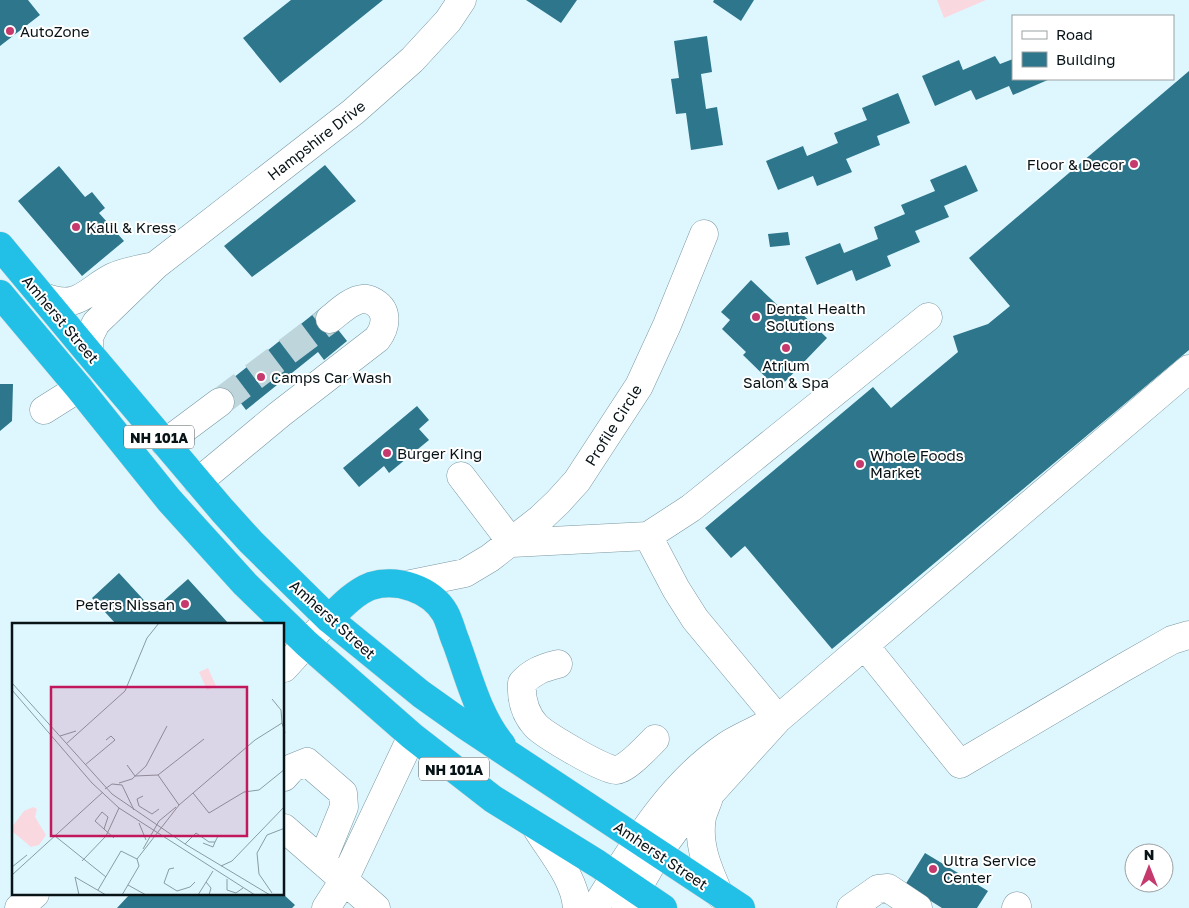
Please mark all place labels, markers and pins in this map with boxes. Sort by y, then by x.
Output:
place label: AutoZone [20,22,90,40]
marker: AutoZone [4,25,16,37]
place label: Floor & Decor [1027,155,1124,173]
marker: Floor & Decor [1128,158,1140,170]
place label: Kalil & Kress [86,218,177,236]
marker: Kalil & Kress [70,221,82,233]
place label: Dental Health Solutions [766,299,866,334]
marker: Dental Health Solutions [750,311,762,323]
marker: Atrium Salon & Spa [780,342,792,354]
place label: Atrium Salon & Spa [743,356,829,391]
place label: Camps Car Wash [271,368,392,386]
marker: Camps Car Wash [255,371,267,383]
place label: Burger King [397,444,482,462]
place label: Whole Foods Market [870,446,964,481]
marker: Burger King [381,447,393,459]
marker: Whole Foods Market [854,458,866,470]
place label: Peters Nissan [75,595,175,613]
marker: Peters Nissan [179,598,191,610]
place label: Ultra Service Center [943,851,1037,886]
marker: Ultra Service Center [927,863,939,875]

